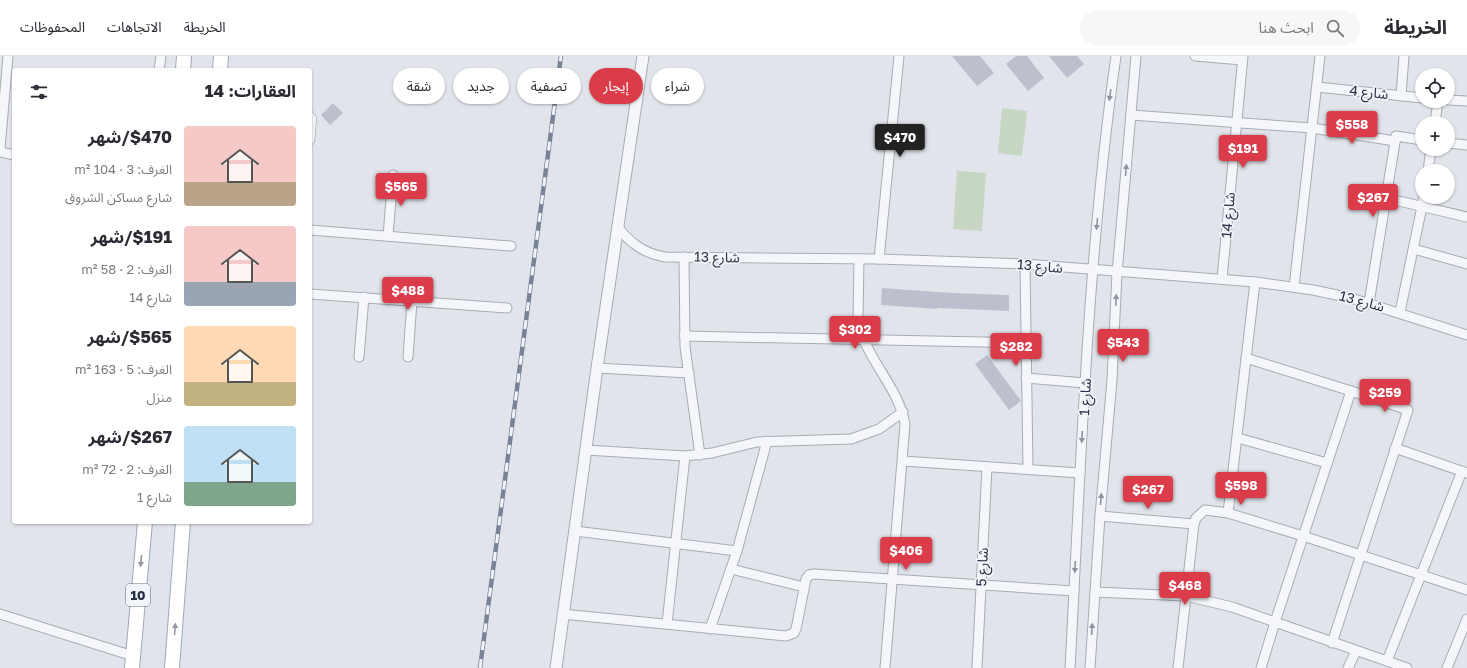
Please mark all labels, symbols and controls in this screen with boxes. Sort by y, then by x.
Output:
search box [1080,10,1360,46]
text: الخريطة [1384,15,1447,38]
icon: search [1324,17,1346,39]
text: المحفوظات [20,18,85,35]
text: الاتجاهات [107,18,162,35]
text: الخريطة [184,18,226,35]
text: ابحث هنا [1258,18,1314,36]
chip: شقة [393,68,445,104]
chip: جديد [453,68,509,104]
chip: تصفية [517,68,581,104]
chip: إيجار [589,68,643,104]
chip: شراء [651,68,704,104]
map controls [1415,68,1455,204]
button: locate [1415,68,1455,108]
text: العقارات: 14 [205,80,296,101]
icon: filters [28,81,50,103]
street label: شارع 4 [1348,81,1390,105]
one-way arrow [1107,89,1113,101]
pin: $558 [1328,111,1376,145]
text: $558 [1336,116,1368,132]
button: + [1415,116,1455,156]
pin: $470 [876,124,924,158]
text: $470/شهر [88,126,172,147]
text: $470 [884,129,916,145]
pin: $191 [1219,135,1267,169]
text: $191 [1228,140,1258,156]
icon: home [216,142,264,190]
text: الغرف: 3 · 104 m² [74,161,172,177]
one-way arrow [1122,164,1129,176]
button: − [1415,164,1455,204]
pin: $565 [377,173,425,207]
text: $565 [385,178,417,194]
pin: $267 [1349,184,1397,218]
text: شارع مساكن الشروق [65,189,172,205]
text: $267 [1357,189,1389,205]
street label: شارع 14 [1217,191,1241,239]
one-way arrow [1094,218,1100,230]
text: $191/شهر [91,226,172,247]
icon: home [216,242,264,290]
street label: شارع 13 [694,248,740,268]
street label: شارع 13 [1016,255,1064,279]
text: الغرف: 2 · 58 m² [81,261,172,277]
pin: $488 [384,277,432,311]
text: $488 [391,282,425,298]
street label: شارع 13 [1337,286,1386,318]
text: شارع 14 [129,289,172,305]
one-way arrow [1112,294,1119,306]
pin: $302 [831,316,879,350]
text: $302 [838,321,872,337]
text: $565/شهر [87,326,172,347]
pin: $543 [1099,329,1147,363]
pin: $282 [992,333,1040,367]
text: $543 [1107,334,1139,350]
text: $282 [1000,338,1032,354]
icon: home [216,342,264,390]
text: الغرف: 5 · 163 m² [75,361,172,377]
street label: شارع 1 [1075,378,1097,416]
pin: $259 [1361,379,1409,413]
text: $259 [1369,384,1401,400]
text: منزل [147,389,172,405]
text: $267/شهر [89,426,172,447]
one-way arrow [1079,431,1086,443]
icon: home [216,442,264,490]
text: الغرف: 2 · 72 m² [82,461,172,477]
pin: $598 [1217,472,1265,506]
pin: $267 [1124,476,1172,510]
text: $598 [1224,477,1258,493]
text: $267 [1132,481,1164,497]
text: شارع 1 [137,489,172,505]
one-way arrow [1098,493,1104,505]
pin: $406 [882,537,930,571]
text: $406 [889,542,923,558]
street label: شارع 5 [972,547,994,587]
one-way arrow [138,555,145,567]
one-way arrow [1072,561,1079,573]
pin: $468 [1161,572,1209,606]
text: $468 [1168,577,1202,593]
road number: 10 [126,584,150,606]
one-way arrow [171,623,178,635]
one-way arrow [1089,623,1096,635]

